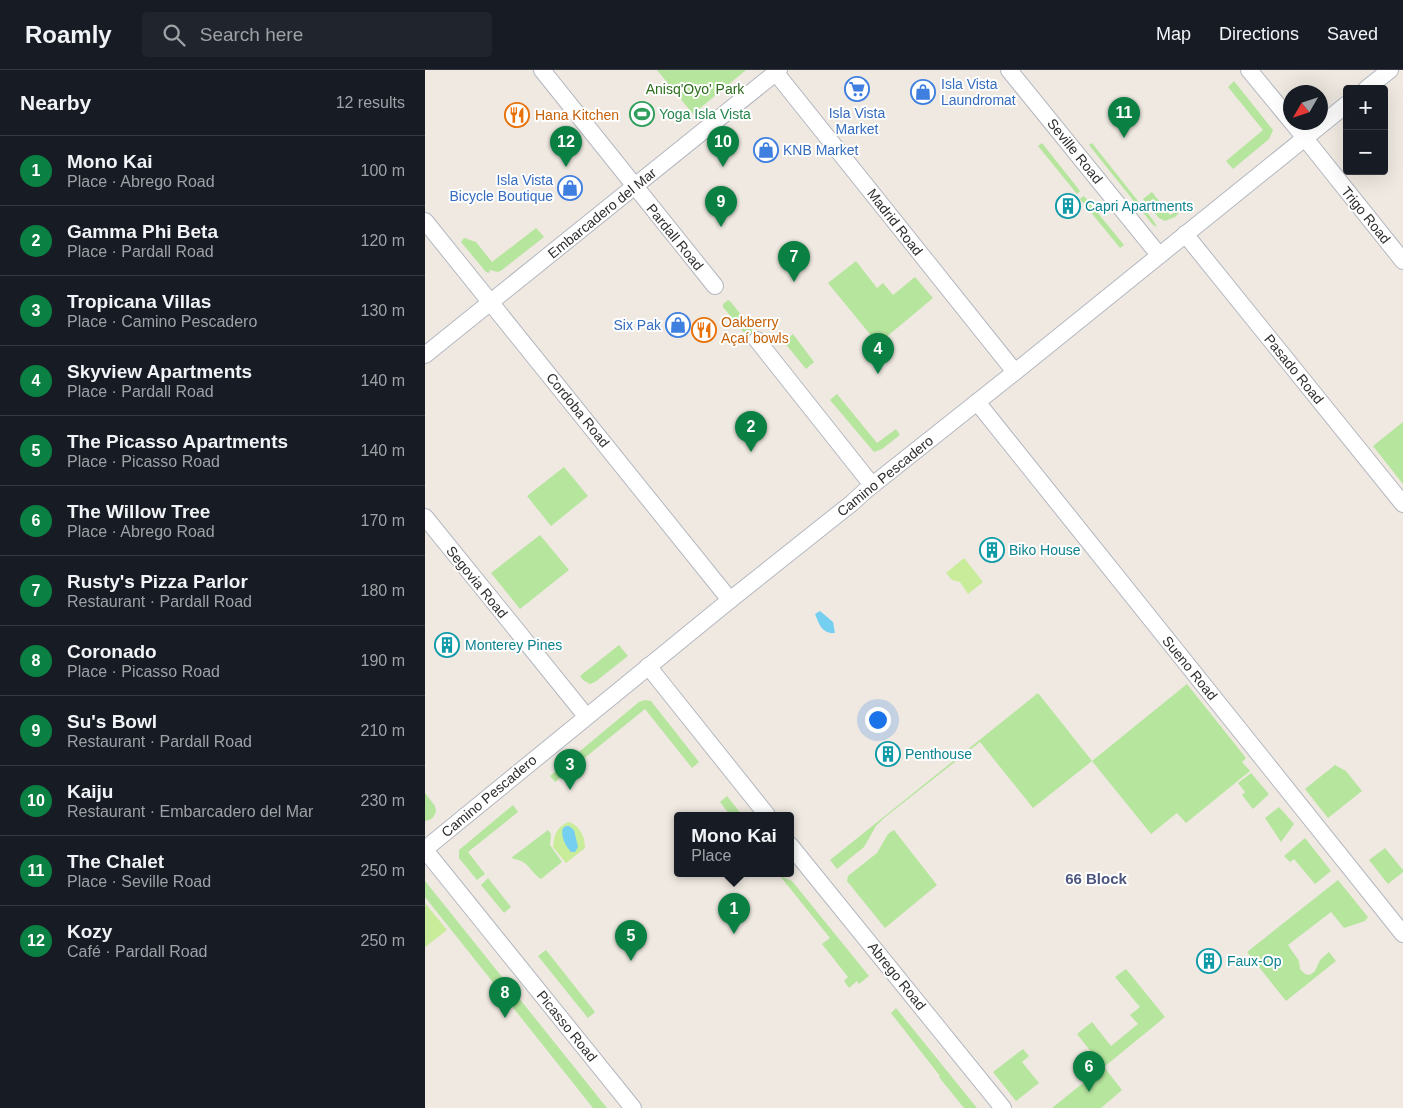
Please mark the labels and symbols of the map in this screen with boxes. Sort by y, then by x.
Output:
supermarket icon: Isla Vista Market [844,76,870,102]
place label: Isla Vista Laundromat [941,76,1016,108]
shop icon: Isla Vista Laundromat [910,79,936,105]
park label: Anisq'Oyo' Park [646,81,745,97]
north arrow [1283,85,1328,130]
pin: 11 [1108,97,1140,138]
sports icon: Yoga Isla Vista [629,101,655,127]
restaurant icon: Hana Kitchen [504,102,530,128]
place label: Isla Vista Market [829,105,885,137]
place label: Yoga Isla Vista [659,106,751,122]
place label: Hana Kitchen [535,107,619,123]
street label: Seville Road [1044,115,1106,187]
pin: 12 [550,126,582,167]
pin: 10 [707,126,739,167]
shop icon: KNB Market [753,137,779,163]
place label: KNB Market [783,142,859,158]
street label: Embarcadero del Mar [545,164,660,262]
place label: Isla Vista Bicycle Boutique [449,172,553,204]
shop icon: Isla Vista Bicycle Boutique [557,175,583,201]
street label: Trigo Road [1338,183,1394,247]
street label: Madrid Road [864,185,926,259]
pin: 9 [705,186,737,227]
building icon: Capri Apartments [1055,193,1081,219]
place label: Capri Apartments [1085,198,1193,214]
street label: Pardall Road [643,201,707,273]
pin: 7 [778,241,810,282]
shop icon: Six Pak [665,312,691,338]
place label: Oakberry Açaí bowls [721,314,789,346]
place label: Six Pak [614,317,662,333]
restaurant icon: Oakberry Açaí bowls [691,317,717,343]
street label: Pasado Road [1261,331,1327,407]
pin: 4 [862,333,894,374]
street label: Cordoba Road [543,370,613,450]
pin: 2 [735,411,767,452]
street label: Camino Pescadero [834,432,936,520]
building icon: Biko House [979,537,1005,563]
place label: Biko House [1009,542,1081,558]
street label: Segovia Road [443,543,511,621]
building icon: Monterey Pines [434,632,460,658]
street label: Sueno Road [1159,633,1221,703]
place label: Monterey Pines [465,637,562,653]
your location [865,707,891,733]
building icon: Penthouse [875,741,901,767]
place label: Penthouse [905,746,972,762]
pin: 3 [554,749,586,790]
street label: Camino Pescadero [438,751,540,840]
district label: 66 Block [1065,870,1128,887]
pin: 1 [718,893,750,934]
pin: 5 [615,920,647,961]
street label: Abrego Road [865,939,929,1013]
building icon: Faux-Op [1196,948,1222,974]
place label: Faux-Op [1227,953,1282,969]
pin: 8 [489,977,521,1018]
street label: Picasso Road [534,987,600,1065]
pin: 6 [1073,1051,1105,1092]

